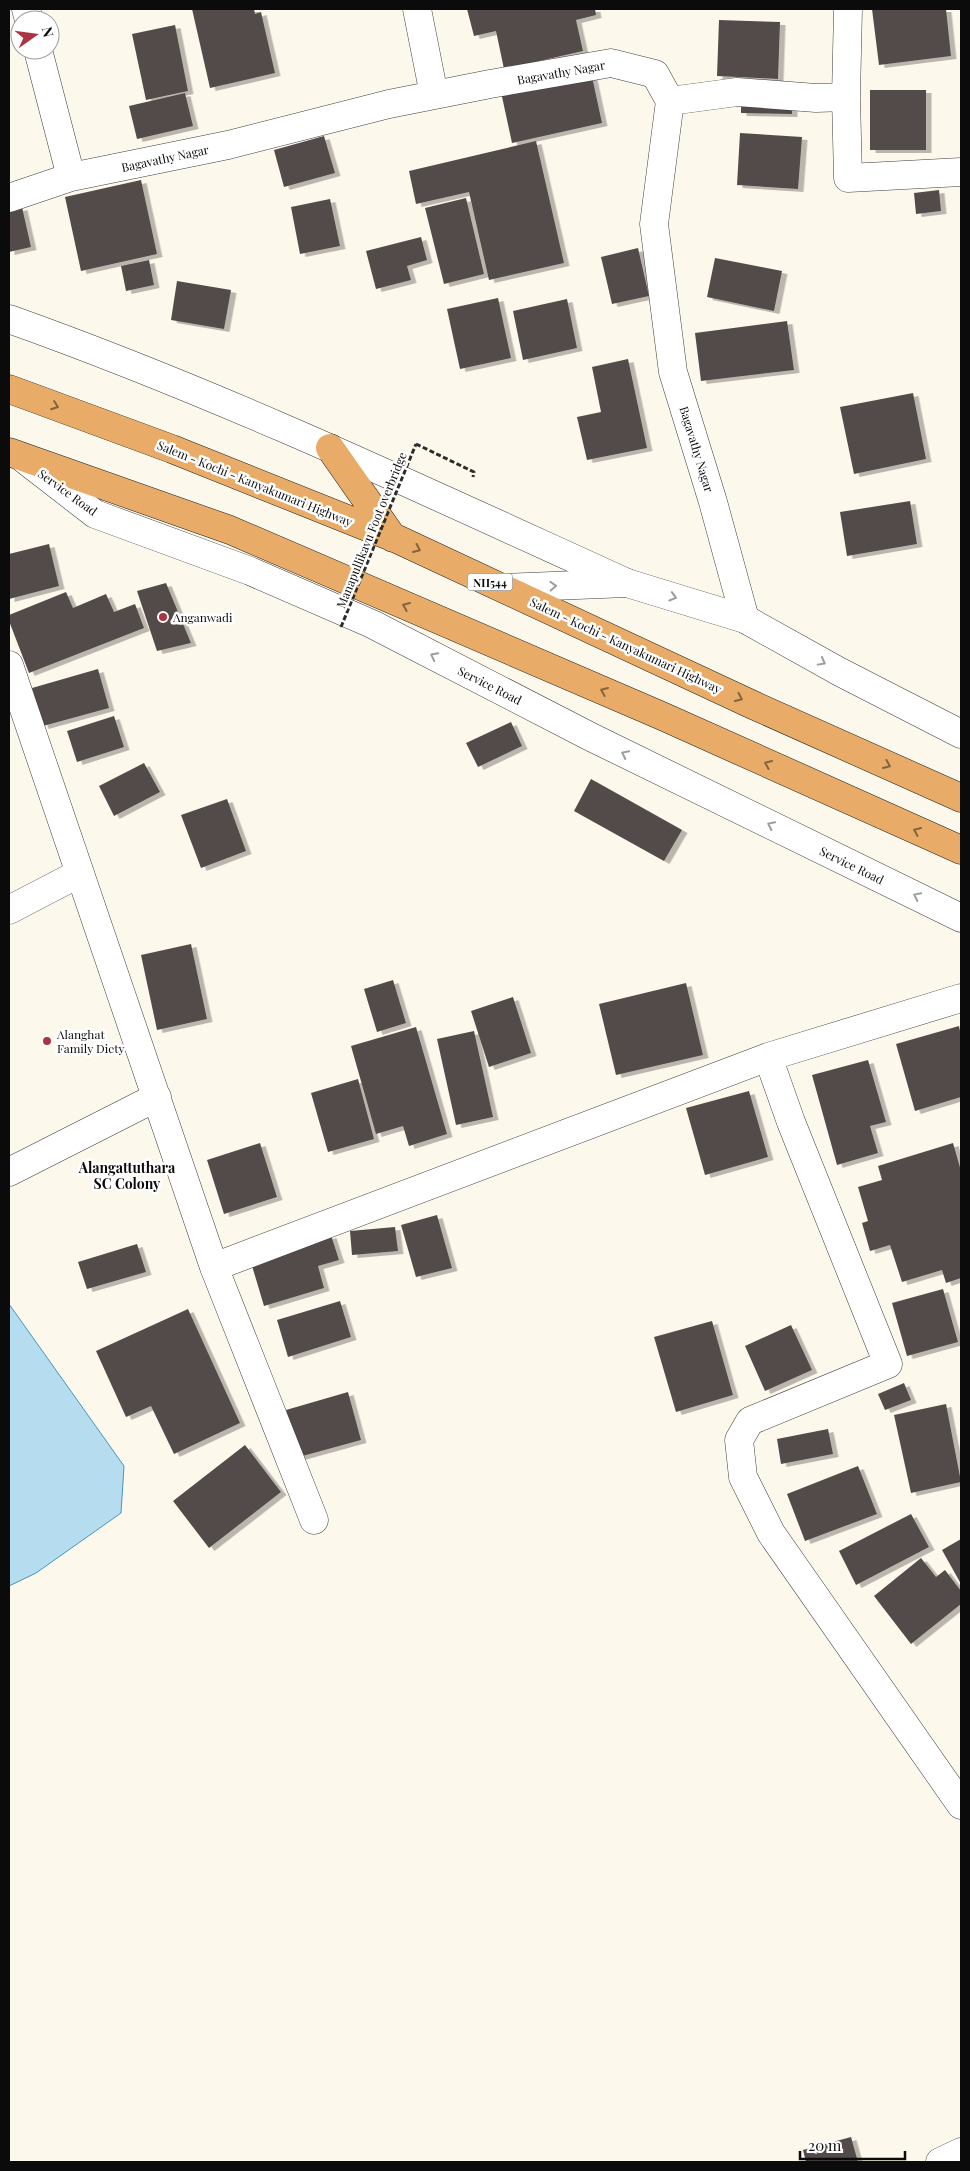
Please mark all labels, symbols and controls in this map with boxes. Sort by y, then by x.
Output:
north arrow [10,10,60,60]
text: N [38,25,59,39]
street label: Bagavathy Nagar [516,56,607,88]
street label: Bagavathy Nagar [120,141,211,175]
one-way arrow [50,400,58,410]
street label: Bagavathy Nagar [676,404,718,495]
street label: Salem - Kochi - Kanyakumari Highway [155,436,355,530]
street label: Manapullikavu Foot overbridge [332,450,410,610]
street label: Service Road [35,465,101,519]
one-way arrow [412,542,421,553]
road number: NH544 [468,574,512,590]
one-way arrow [550,581,557,591]
one-way arrow [669,591,677,601]
street label: Salem - Kochi - Kanyakumari Highway [528,594,724,696]
one-way arrow [402,602,411,613]
place label: Anganwadi [172,609,233,625]
marker: Anganwadi [157,611,169,623]
one-way arrow [430,652,439,662]
one-way arrow [816,655,825,665]
street label: Service Road [455,662,525,708]
one-way arrow [600,687,609,698]
one-way arrow [734,692,743,702]
one-way arrow [621,750,630,760]
one-way arrow [882,758,891,769]
one-way arrow [764,760,773,771]
one-way arrow [767,821,776,831]
one-way arrow [913,826,922,837]
street label: Service Road [817,843,887,887]
one-way arrow [914,893,923,903]
place label: Alanghat Family Diety [56,1026,125,1056]
marker: Alanghat Family Diety [41,1035,53,1047]
district label: Alangattuthara SC Colony [78,1158,176,1193]
scale bar [800,2128,905,2160]
text: 20 m [808,2135,842,2155]

